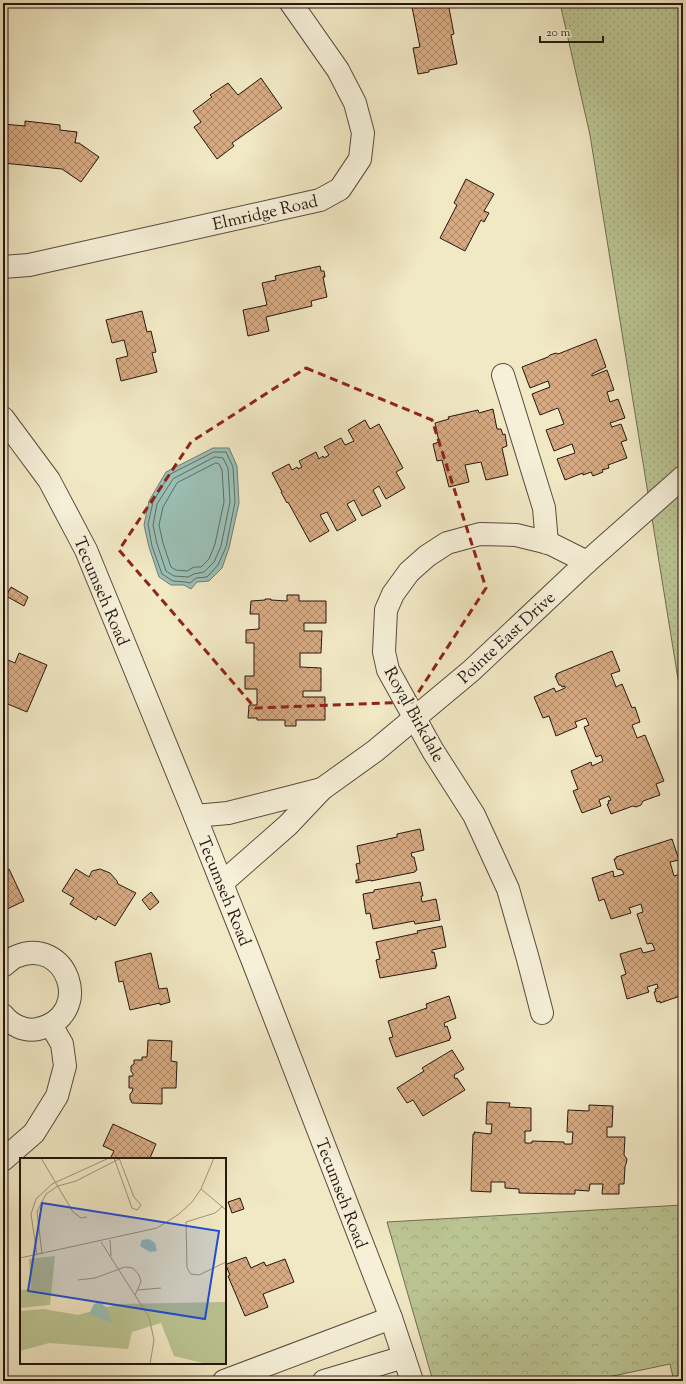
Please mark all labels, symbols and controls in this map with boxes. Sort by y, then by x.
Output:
scale bar [540,18,603,44]
text: 20 m [546,24,571,42]
street label: Elmridge Road [210,190,321,238]
street label: Tecumseh Road [66,534,134,650]
street label: Pointe East Drive [453,587,561,690]
street label: Royal Birkdale [377,663,449,767]
street label: Tecumseh Road [190,833,256,950]
street label: Tecumseh Road [308,1135,372,1253]
inset map [20,1158,226,1364]

